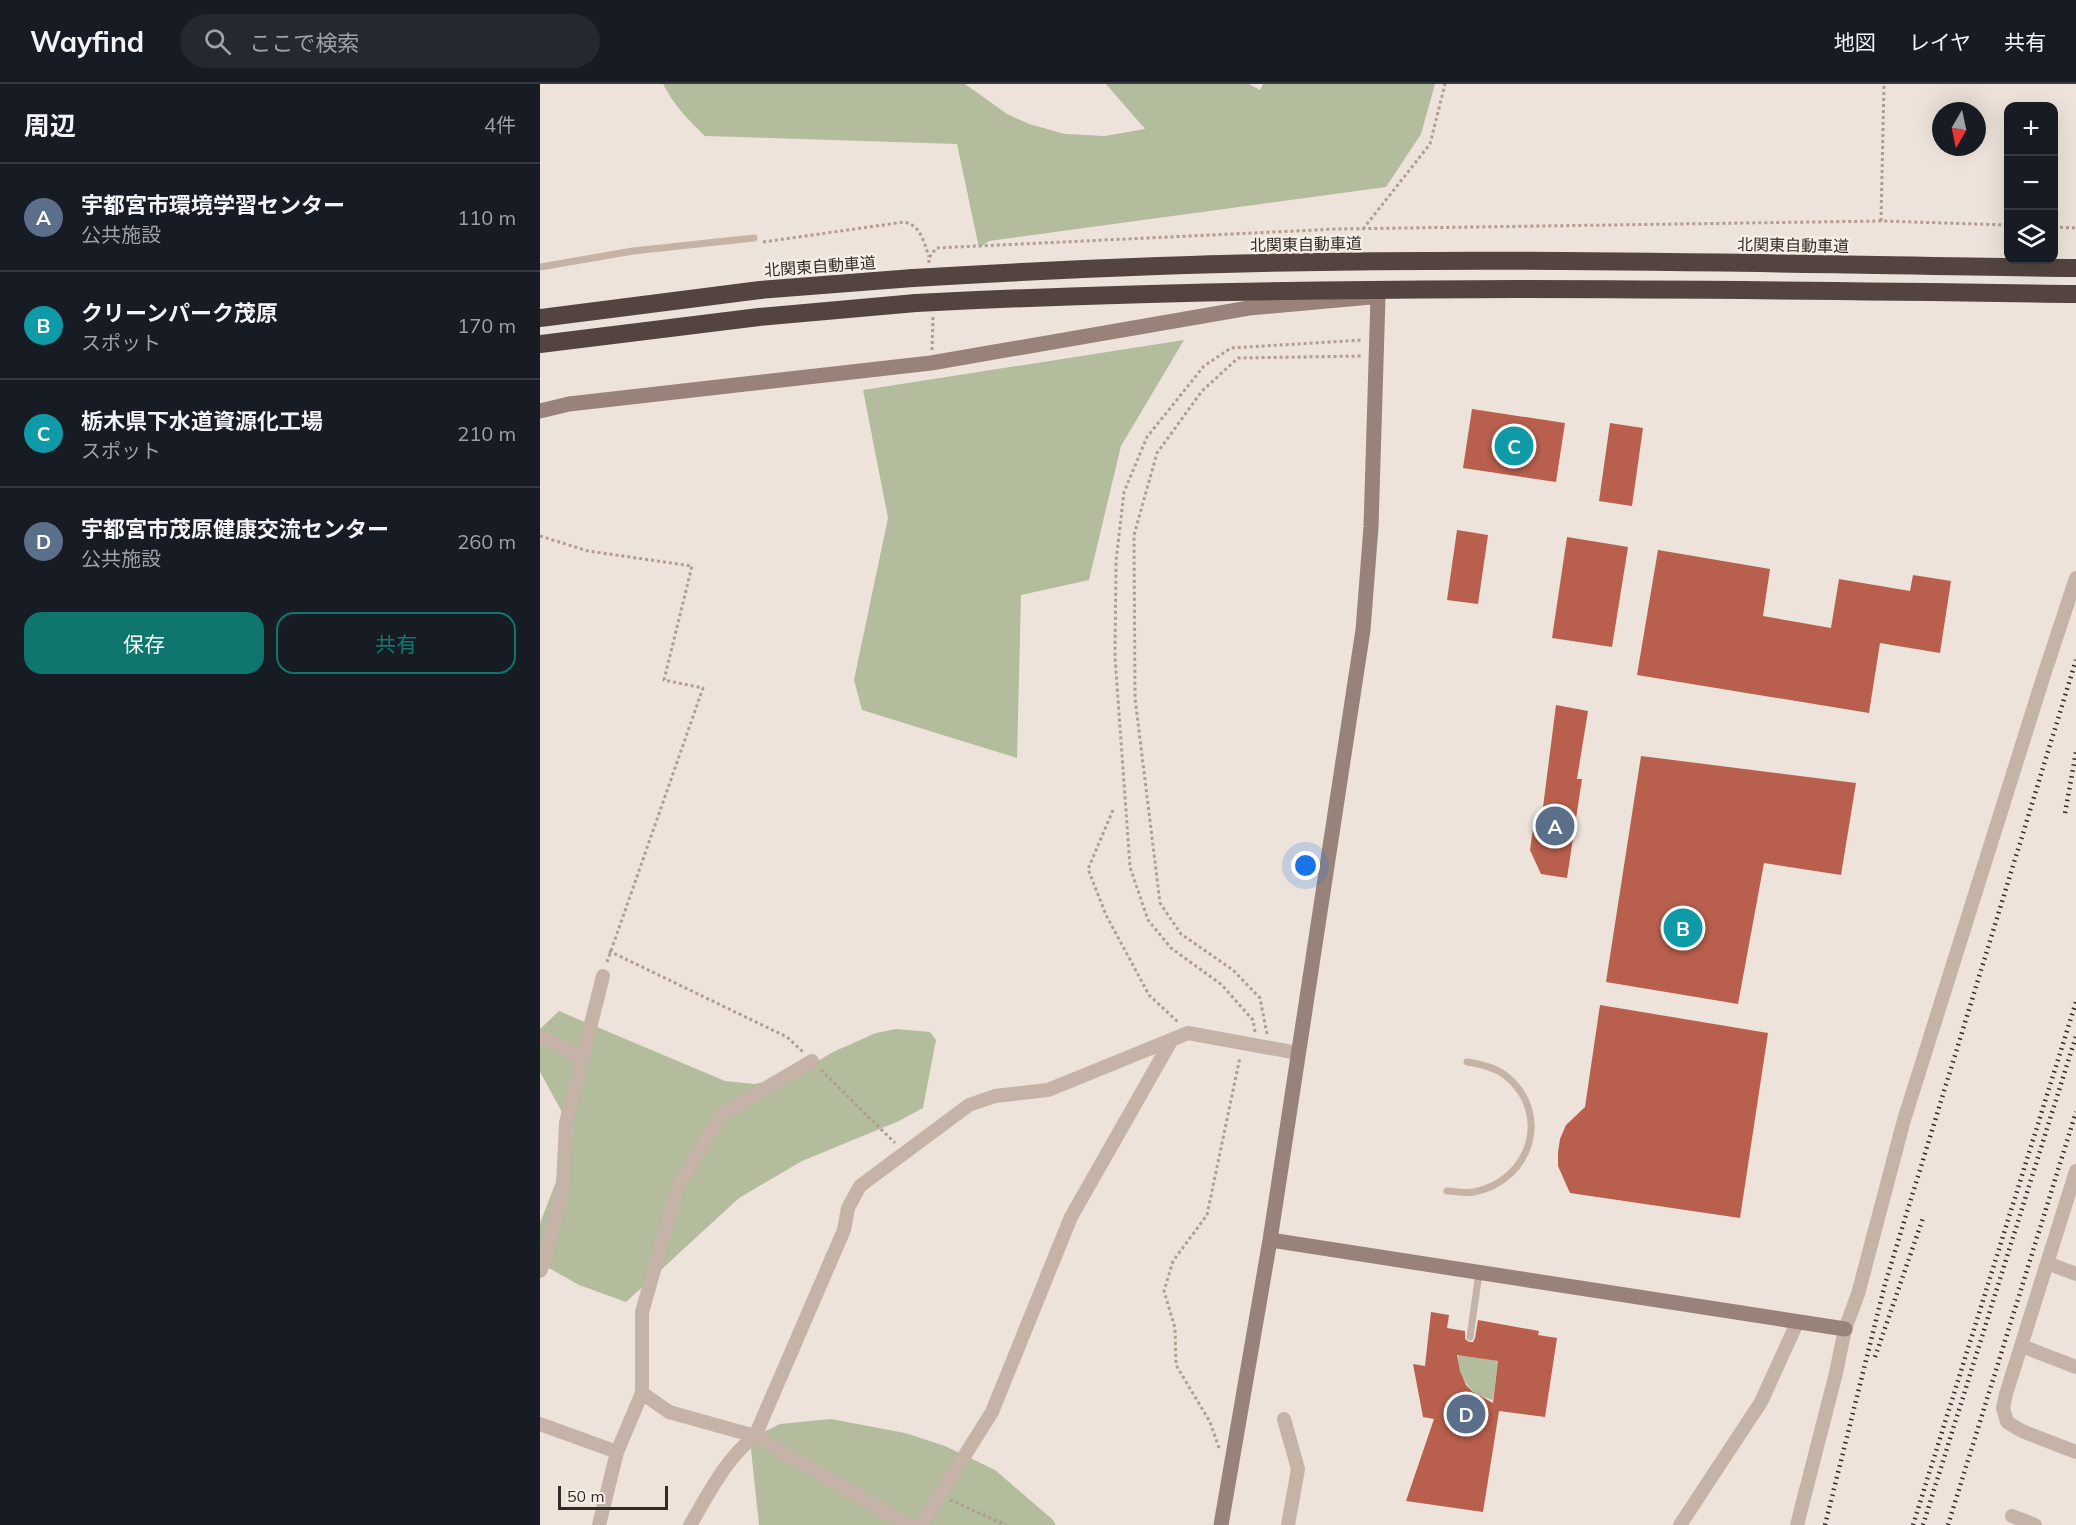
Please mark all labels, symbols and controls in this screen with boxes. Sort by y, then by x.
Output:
search box [180,14,600,68]
text: Wayfind [30,24,144,59]
icon: search [201,25,234,58]
text: ここで検索 [249,29,359,57]
text: 地図 [1834,29,1876,55]
text: レイヤ [1909,29,1971,55]
text: 共有 [2004,29,2046,55]
north arrow [1932,102,1986,156]
map controls [2004,102,2058,264]
button: + [2004,102,2058,156]
text: 周辺 [24,109,76,142]
text: 4件 [484,112,516,137]
button: − [2004,156,2058,210]
text: 宇都宮市環境学習センター [81,191,345,219]
text: A [36,205,51,230]
text: 110 m [457,205,516,230]
button: layers [2004,210,2058,264]
text: 公共施設 [81,222,161,247]
street label: 北関東自動車道 [1250,233,1362,255]
street label: 北関東自動車道 [1737,234,1849,256]
street label: 北関東自動車道 [763,252,877,280]
text: クリーンパーク茂原 [81,299,278,327]
text: B [37,313,50,338]
text: 170 m [457,313,516,338]
text: スポット [81,330,161,355]
text: 栃木県下水道資源化工場 [81,407,323,435]
text: C [37,421,50,446]
text: 210 m [457,421,516,446]
pin: C [1494,424,1534,469]
text: スポット [81,438,161,463]
text: 宇都宮市茂原健康交流センター [81,515,389,543]
text: D [36,529,51,554]
text: 260 m [457,529,516,554]
text: 公共施設 [81,546,161,571]
button: 保存 [24,612,264,674]
button: 共有 [276,612,516,674]
pin: A [1536,804,1574,848]
your location [1291,851,1320,880]
pin: B [1664,906,1702,950]
pin: D [1446,1392,1486,1436]
scale bar [558,1483,668,1510]
text: 50 m [567,1486,604,1506]

